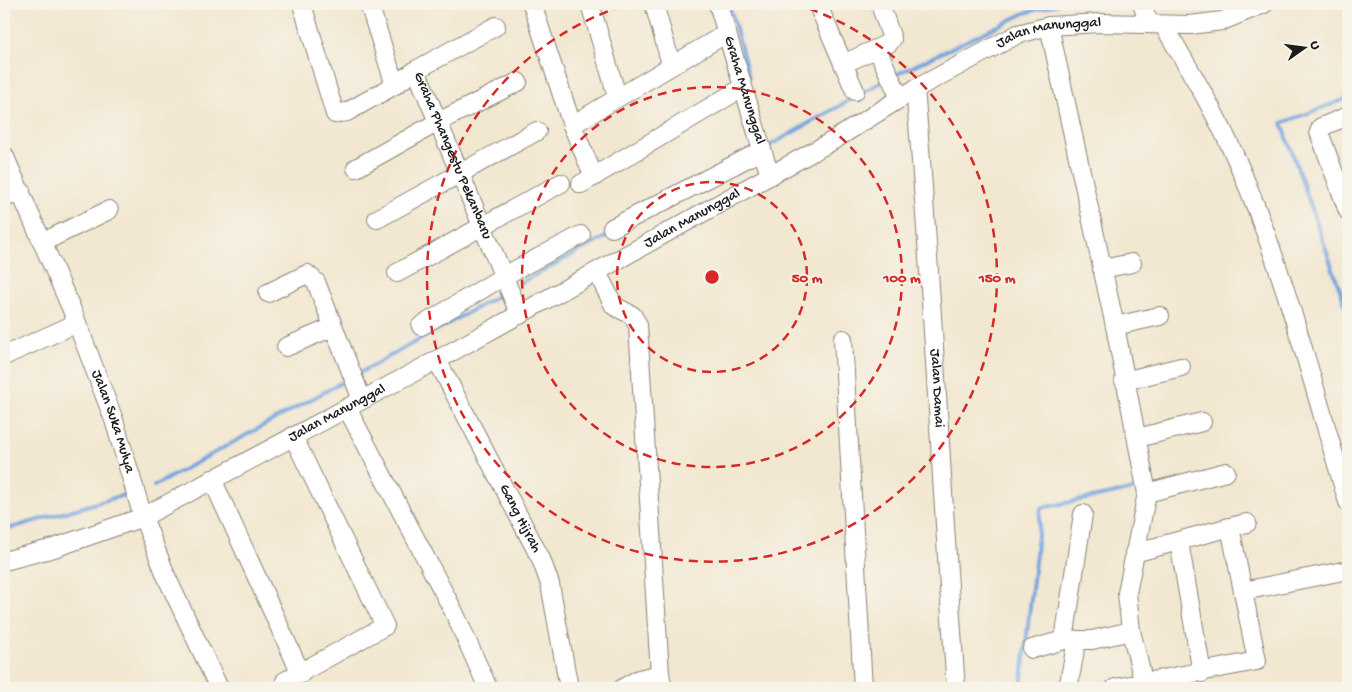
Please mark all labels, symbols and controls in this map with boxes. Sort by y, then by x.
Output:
street label: Jalan Manunggal [993,14,1101,53]
north arrow [1280,22,1330,72]
street label: Graha Manunggal [719,34,769,146]
text: U [1305,39,1323,51]
street label: Graha Phangestu Pekanbaru [409,69,496,242]
street label: Jalan Manunggal [641,185,744,252]
centre of rings [703,268,721,286]
text: 50 m [792,270,823,288]
text: 100 m [882,270,921,288]
text: 150 m [978,270,1016,288]
street label: Jalan Damai [925,348,948,428]
street label: Jalan Suka Mulya [87,367,139,476]
street label: Jalan Manunggal [286,380,389,447]
street label: Gang Hijrah [495,481,545,556]

